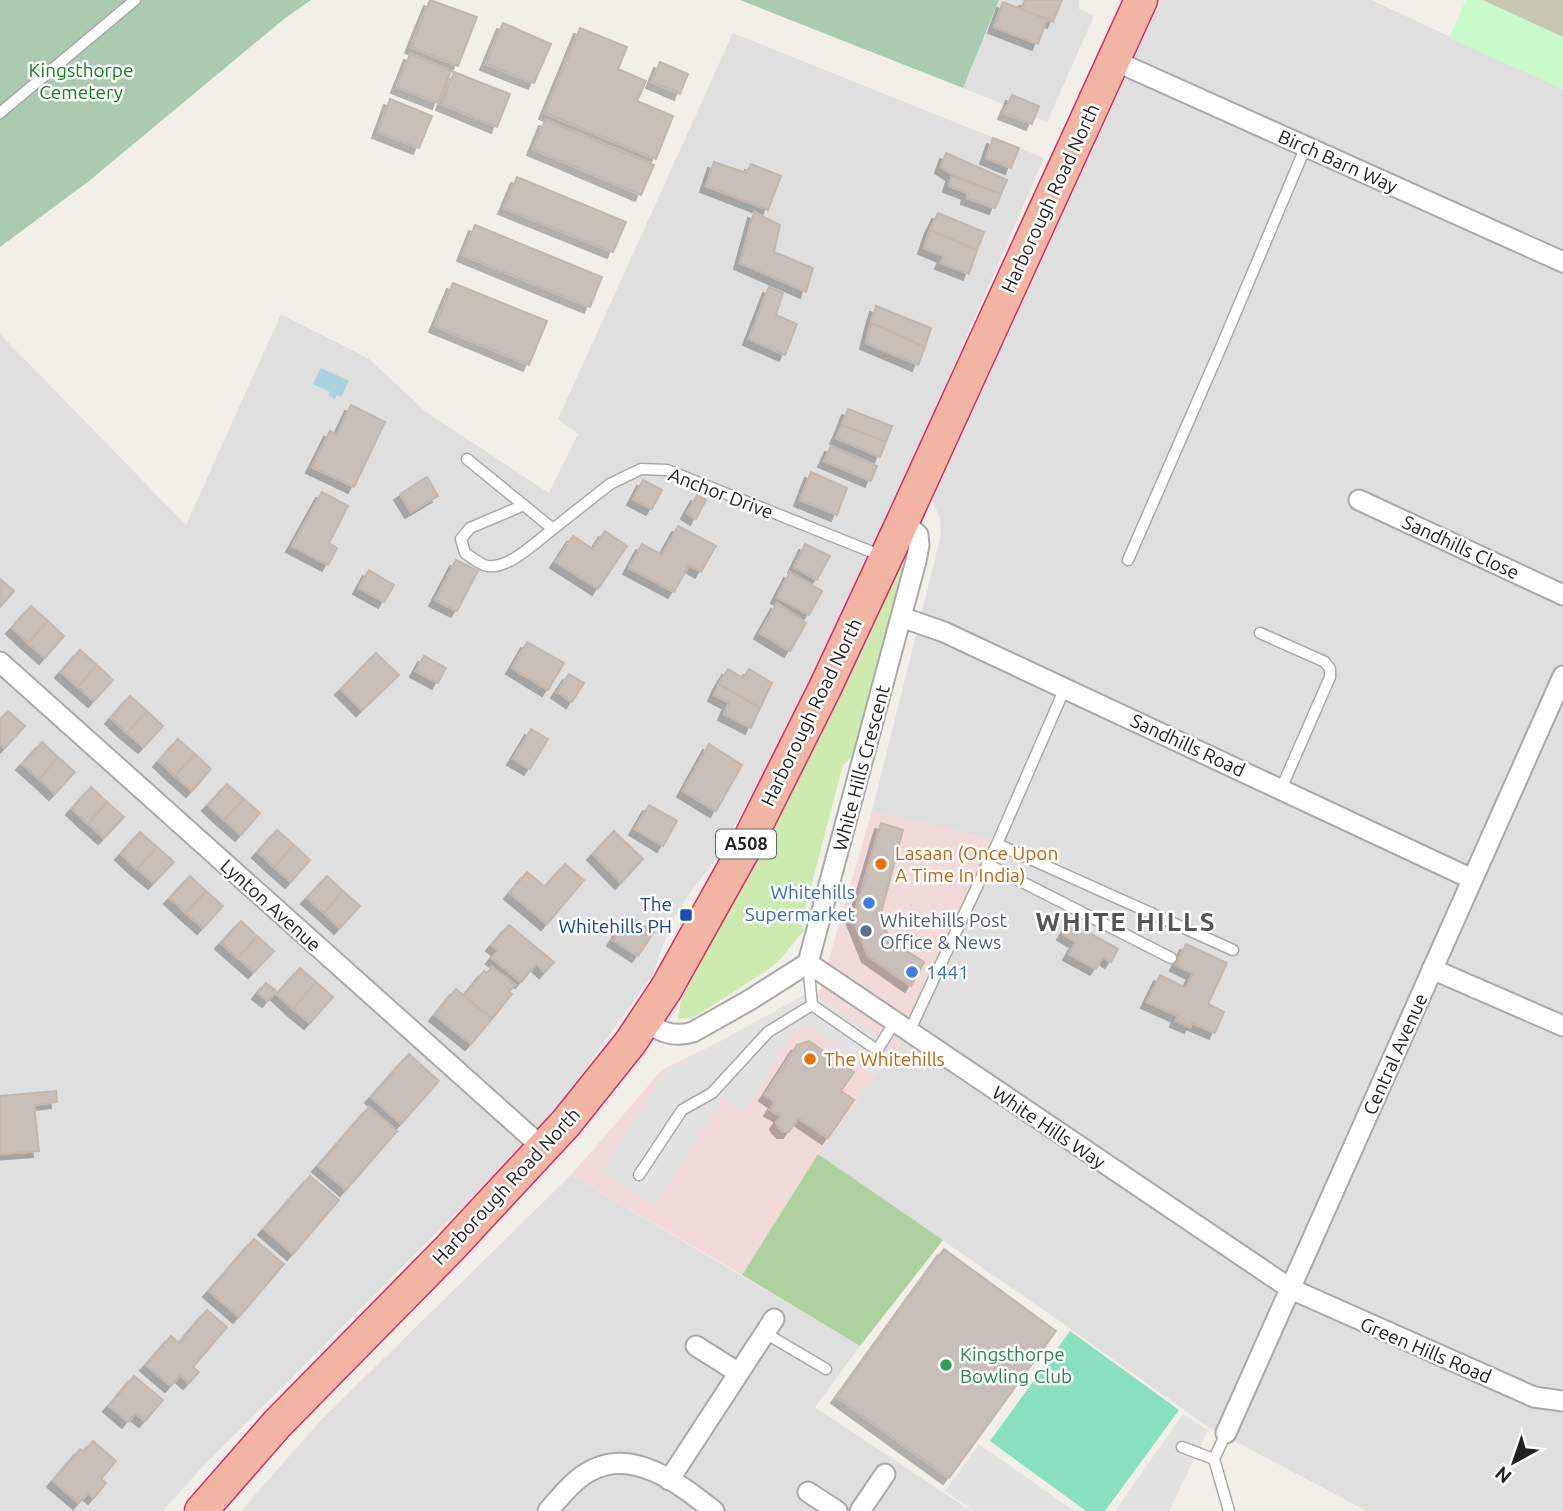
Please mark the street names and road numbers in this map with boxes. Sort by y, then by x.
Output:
street label: Harborough Road North [996,100,1104,296]
street label: Birch Barn Way [1275,125,1401,197]
street label: Anchor Drive [665,463,777,523]
street label: Sandhills Close [1399,510,1523,584]
street label: Harborough Road North [756,615,866,809]
street label: White Hills Crescent [828,682,894,853]
street label: Sandhills Road [1127,709,1249,781]
road number: A508 [716,830,776,858]
street label: Lynton Avenue [216,854,326,956]
street label: Central Avenue [1358,990,1432,1118]
street label: White Hills Way [988,1081,1110,1173]
street label: Harborough Road North [428,1103,584,1269]
street label: Green Hills Road [1357,1312,1495,1388]

